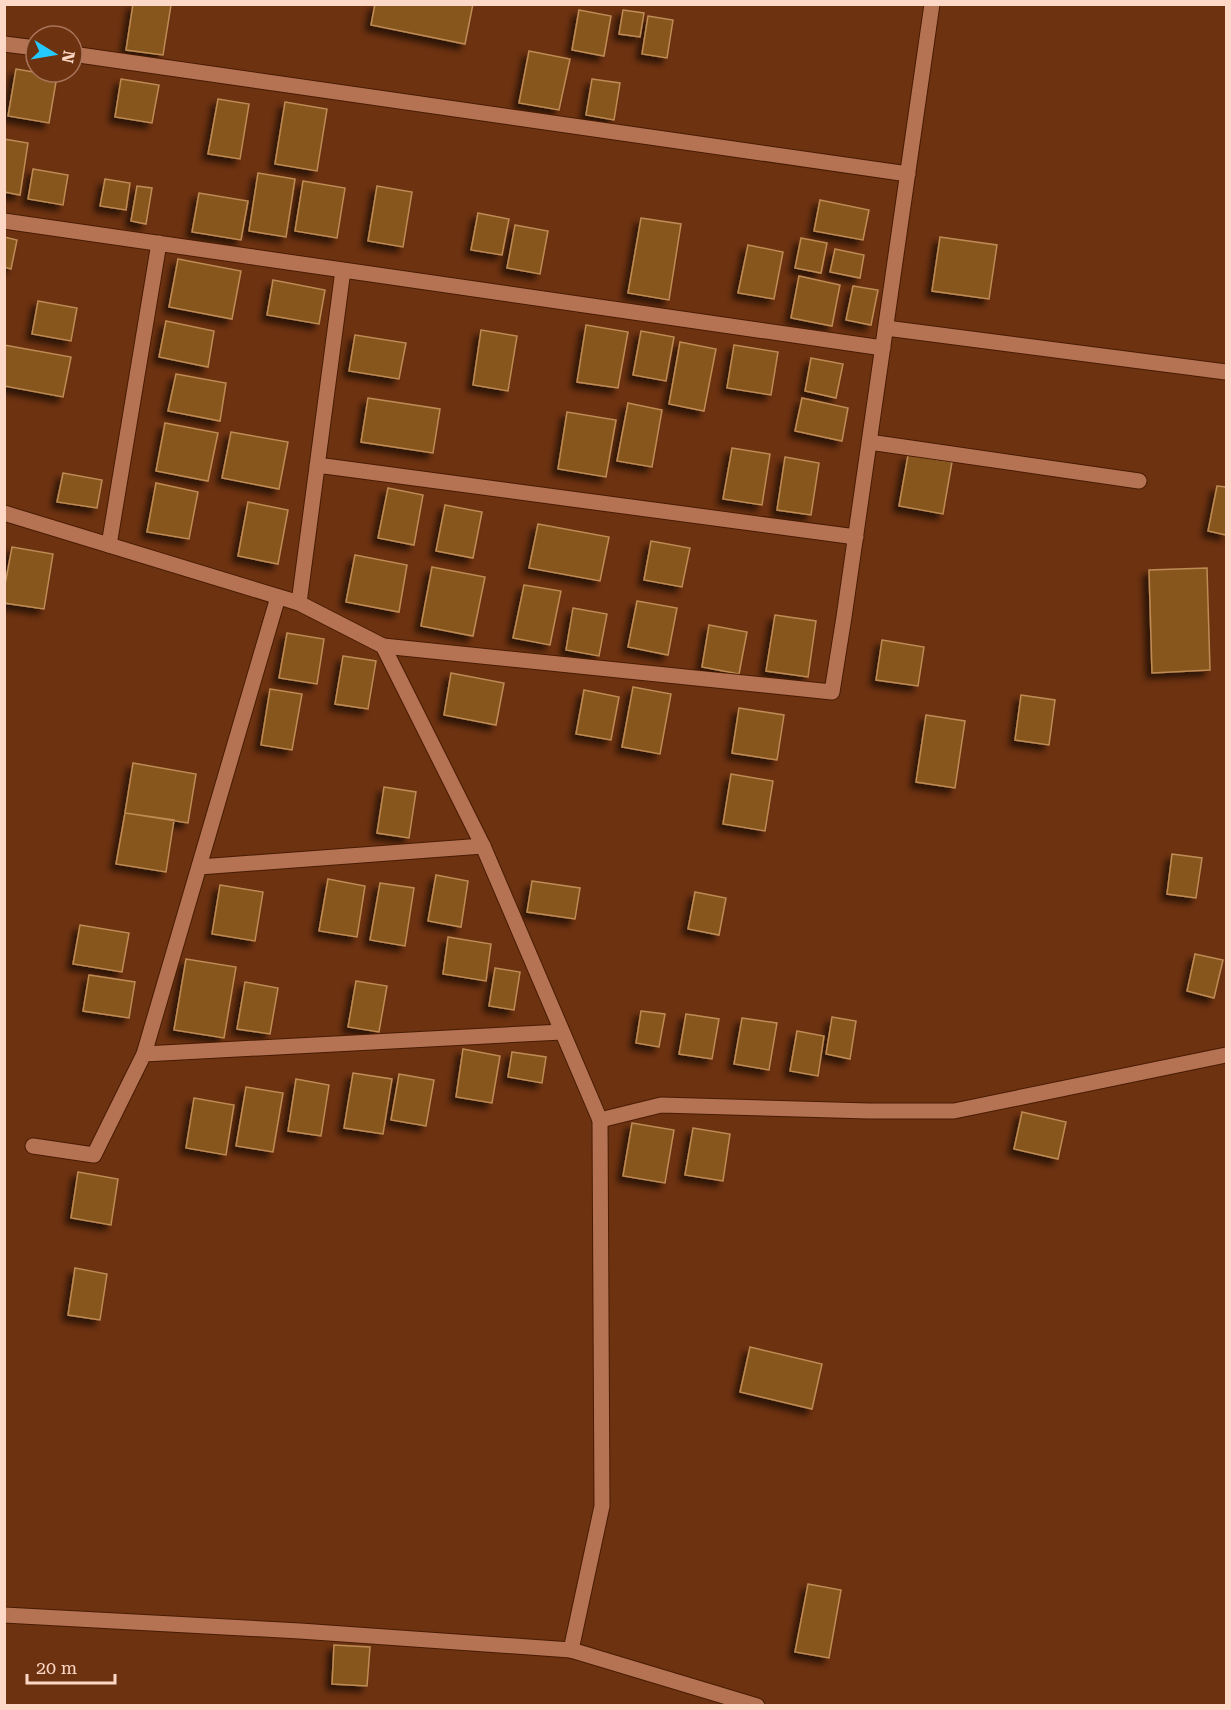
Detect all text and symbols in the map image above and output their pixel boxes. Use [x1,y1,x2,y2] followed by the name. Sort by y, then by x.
[24,24,84,84] north arrow
[58,49,79,65] text: N
[27,1647,116,1685] scale bar
[36,1657,77,1678] text: 20 m

